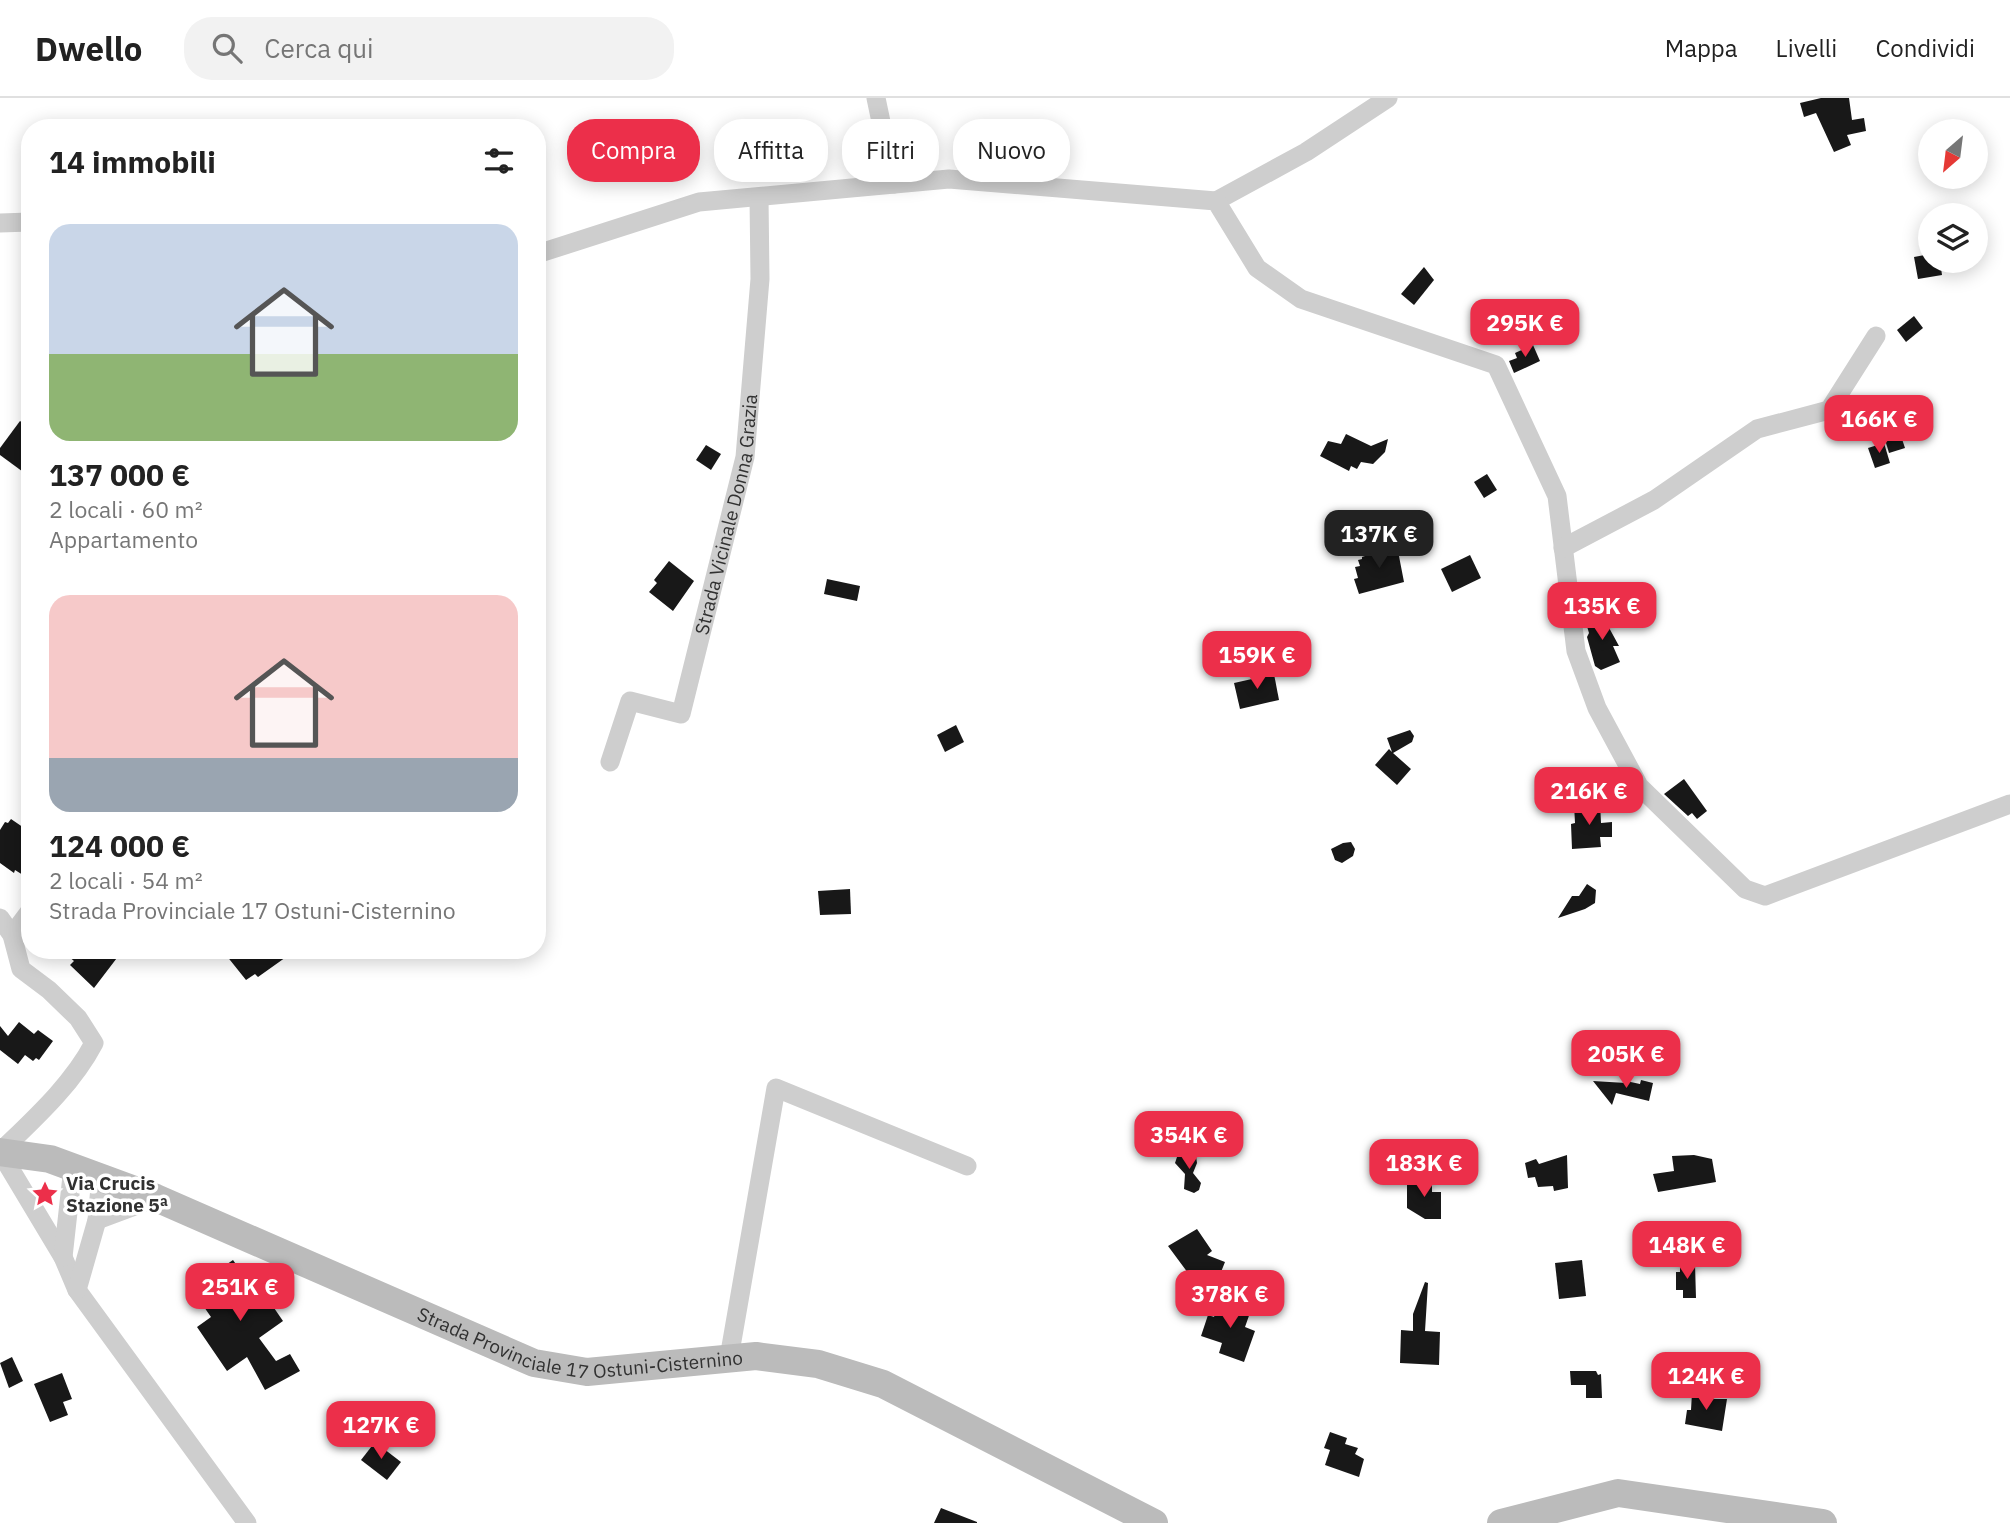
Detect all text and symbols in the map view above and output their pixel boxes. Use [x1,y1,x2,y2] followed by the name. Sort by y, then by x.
[184,17,674,80] search box
[35,27,142,70] text: Dwello
[208,29,246,67] icon: search
[264,31,374,65] text: Cerca qui
[1665,32,1738,64] text: Mappa
[1776,32,1837,64] text: Livelli
[1875,32,1975,64] text: Condividi
[567,119,700,182] chip: Compra
[714,119,828,182] chip: Affitta
[842,119,939,182] chip: Filtri
[953,119,1070,182] chip: Nuovo
[1918,119,1988,189] north arrow
[1918,119,1988,273] map controls
[49,142,216,181] text: 14 immobili
[480,142,518,180] icon: filters
[1918,203,1988,273] button: layers
[221,269,347,395] icon: home
[1468,300,1582,359] pin: 295K €
[1486,307,1564,337] text: 295K €
[689,393,762,637] street label: Strada Vicinale Donna Grazia
[1822,396,1936,455] pin: 166K €
[1840,403,1918,433] text: 166K €
[49,455,190,494] text: 137 000 €
[49,494,203,524] text: 2 locali · 60 m²
[1322,510,1436,570] pin: 137K €
[1340,518,1418,548] text: 137K €
[49,524,198,554] text: Appartamento
[1545,582,1659,642] pin: 135K €
[1563,590,1641,620] text: 135K €
[1200,632,1314,691] pin: 159K €
[1218,639,1296,669] text: 159K €
[221,640,347,766] icon: home
[1532,768,1646,827] pin: 216K €
[1550,775,1628,805] text: 216K €
[49,826,190,865] text: 124 000 €
[49,865,203,895] text: 2 locali · 54 m²
[49,895,456,925] text: Strada Provinciale 17 Ostuni-Cisternino
[1569,1030,1683,1090] pin: 205K €
[1587,1038,1665,1068] text: 205K €
[1132,1112,1246,1171] pin: 354K €
[1150,1119,1228,1149] text: 354K €
[1367,1140,1481,1199] pin: 183K €
[1385,1147,1463,1177] text: 183K €
[66,1171,168,1217] place label: Via Crucis Stazione 5ª
[30,1179,60,1209] place icon: Via Crucis Stazione 5ª
[1630,1222,1744,1281] pin: 148K €
[1648,1229,1726,1259] text: 148K €
[183,1264,297,1323] pin: 251K €
[1173,1270,1287,1330] pin: 378K €
[201,1271,279,1301] text: 251K €
[1191,1278,1269,1308] text: 378K €
[414,1302,744,1384] street label: Strada Provinciale 17 Ostuni-Cisternino
[1649,1352,1763,1412] pin: 124K €
[1667,1360,1745,1390] text: 124K €
[324,1402,438,1461] pin: 127K €
[342,1409,420,1439] text: 127K €

